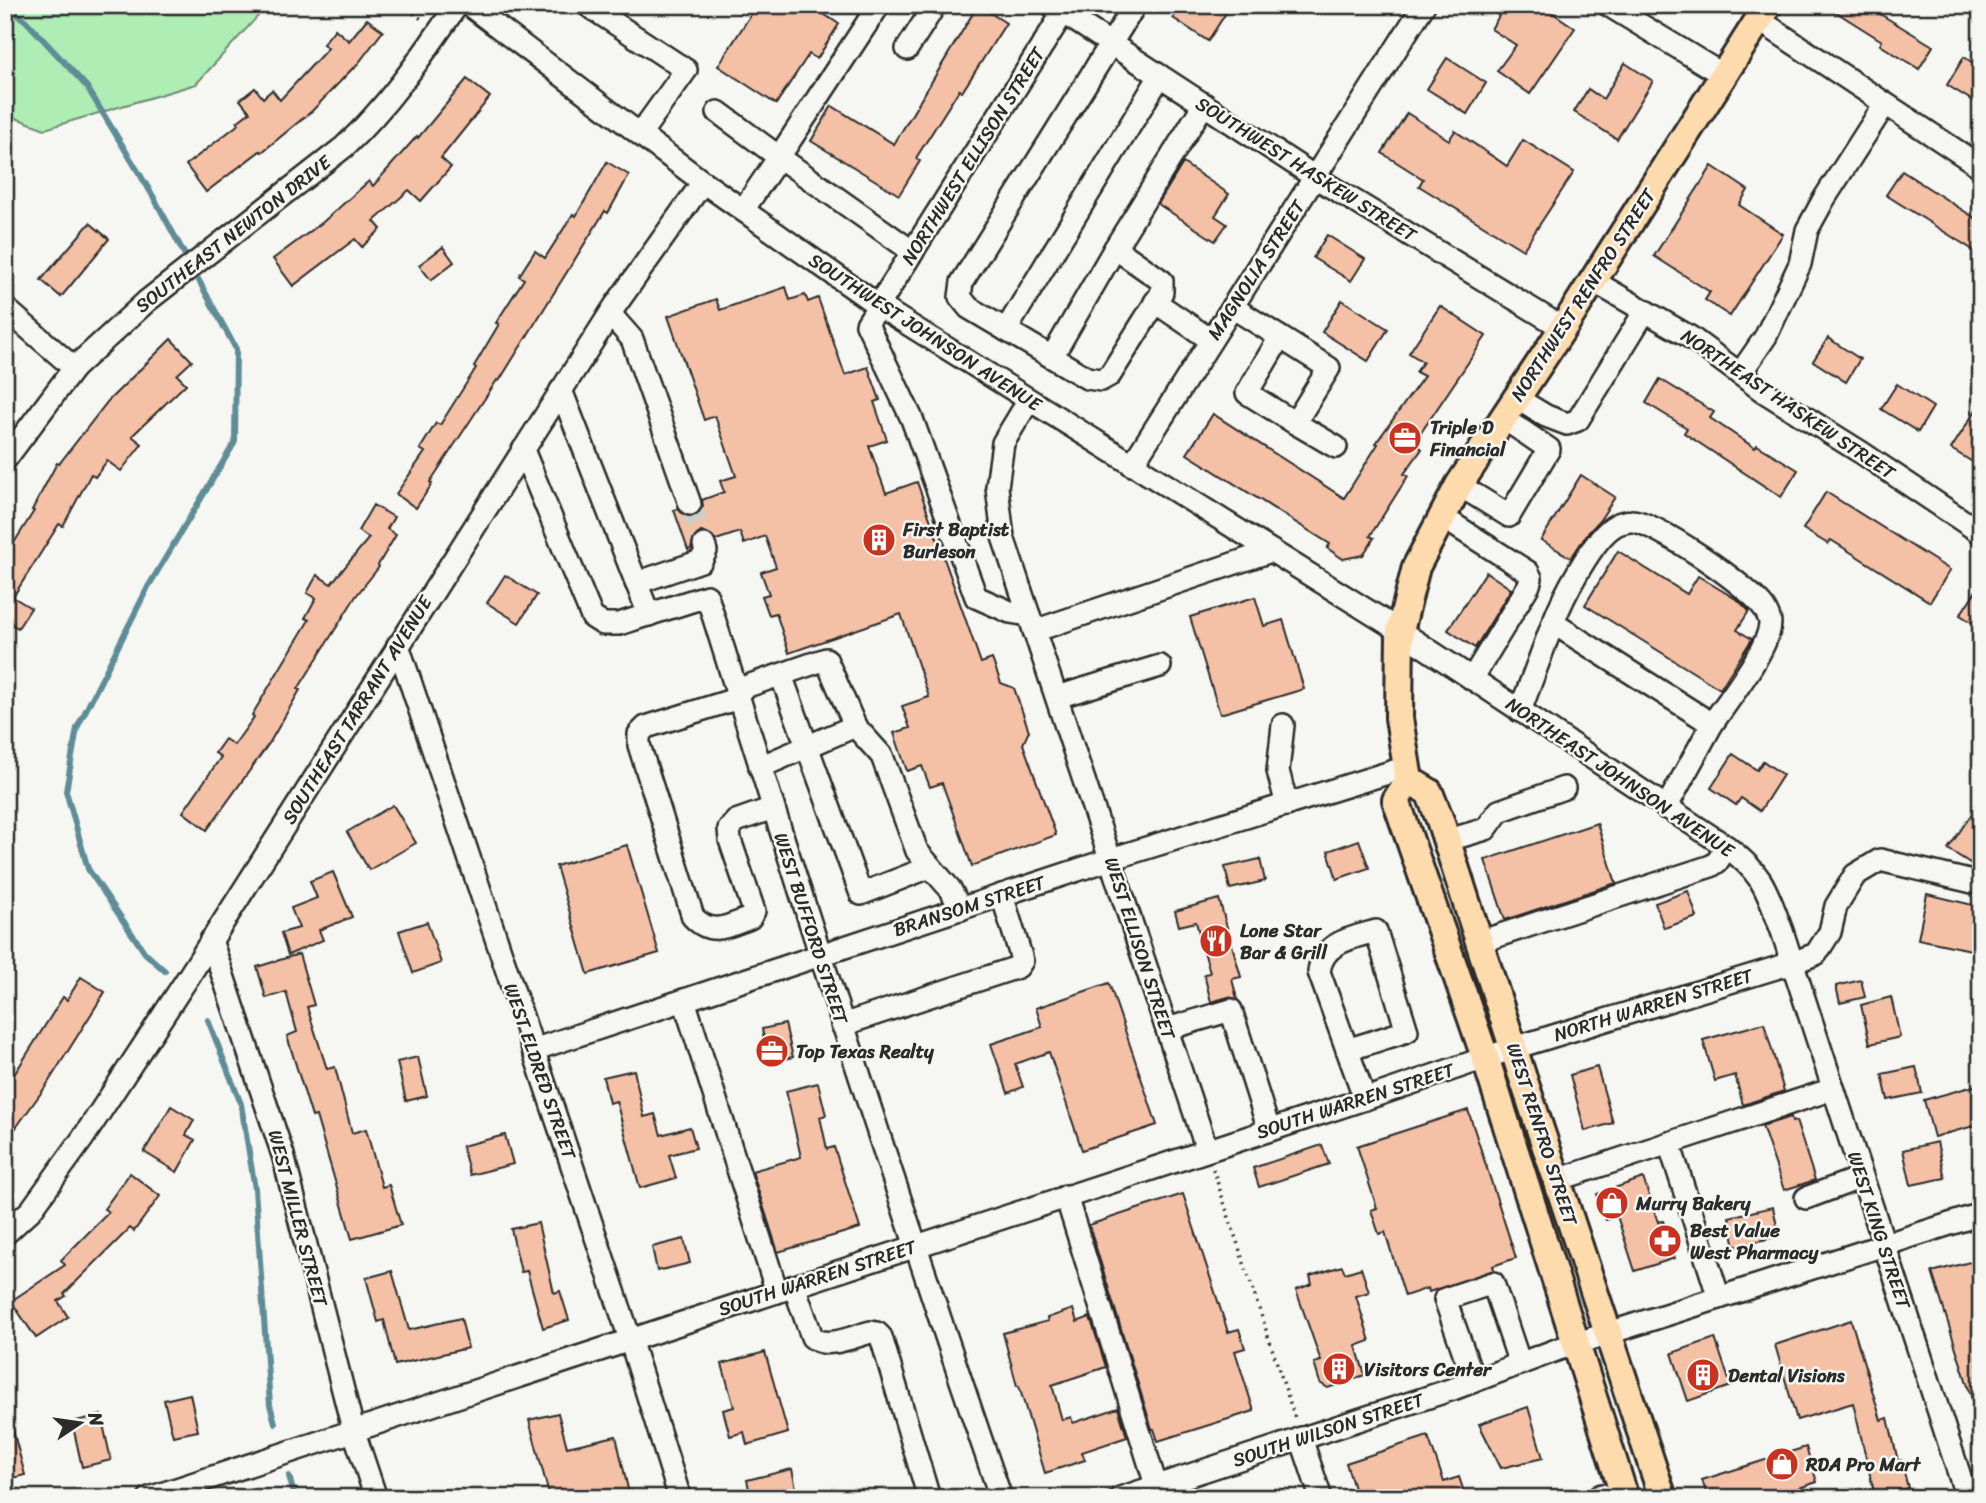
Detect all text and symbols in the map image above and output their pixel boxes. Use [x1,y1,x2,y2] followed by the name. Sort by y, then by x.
[892,39,1055,272] street label: NORTHWEST ELLISON STREET
[1189,87,1424,251] street label: SOUTHWEST HASKEW STREET
[128,146,340,321] street label: SOUTHEAST NEWTON DRIVE
[1502,181,1665,408] street label: NORTHWEST RENFRO STREET
[1198,192,1314,347] street label: MAGNOLIA STREET
[802,244,1050,421] street label: SOUTHWEST JOHNSON AVENUE
[1674,320,1903,489] street label: NORTHEAST HASKEW STREET
[1429,411,1507,466] place label: Triple D Financial
[1386,419,1424,457] office icon: Triple D Financial
[902,513,1010,568] place label: First Baptist Burleson
[860,521,898,559] building icon: First Baptist Burleson
[273,588,442,831] street label: SOUTHEAST TARRANT AVENUE
[1499,688,1742,867] street label: NORTHEAST JOHNSON AVENUE
[764,828,858,1029] street label: WEST BUFFORD STREET
[1095,853,1185,1044] street label: WEST ELLISON STREET
[889,865,1051,946] street label: BRANSOM STREET
[1240,914,1329,969] place label: Lone Star Bar & Grill
[1197,922,1235,960] restaurant icon: Lone Star Bar & Grill
[1549,959,1758,1051] street label: NORTH WARREN STREET
[494,978,586,1164] street label: WEST ELDRED STREET
[753,1032,791,1070] office icon: Top Texas Realty
[796,1035,935,1068] place label: Top Texas Realty
[1497,1038,1587,1230] street label: WEST RENFRO STREET
[1252,1053,1459,1149] street label: SOUTH WARREN STREET
[259,1126,338,1311] street label: WEST MILLER STREET
[1838,1147,1920,1314] street label: WEST KING STREET
[1593,1184,1631,1222] shop icon: Murry Bakery
[1635,1187,1752,1220] place label: Murry Bakery
[1690,1214,1819,1269] place label: Best Value West Pharmacy
[1646,1222,1684,1260] pharmacy icon: Best Value West Pharmacy
[714,1230,921,1326] street label: SOUTH WARREN STREET
[1320,1350,1358,1388] building icon: Visitors Center
[1364,1353,1493,1386] place label: Visitors Center
[1684,1356,1722,1394] building icon: Dental Visions
[1728,1359,1846,1392] place label: Dental Visions
[1228,1383,1429,1476] street label: SOUTH WILSON STREET
[46,1388,116,1458] north arrow
[78,1408,114,1430] text: N
[1763,1445,1801,1483] shop icon: RDA Pro Mart
[1805,1448,1921,1481] place label: RDA Pro Mart

